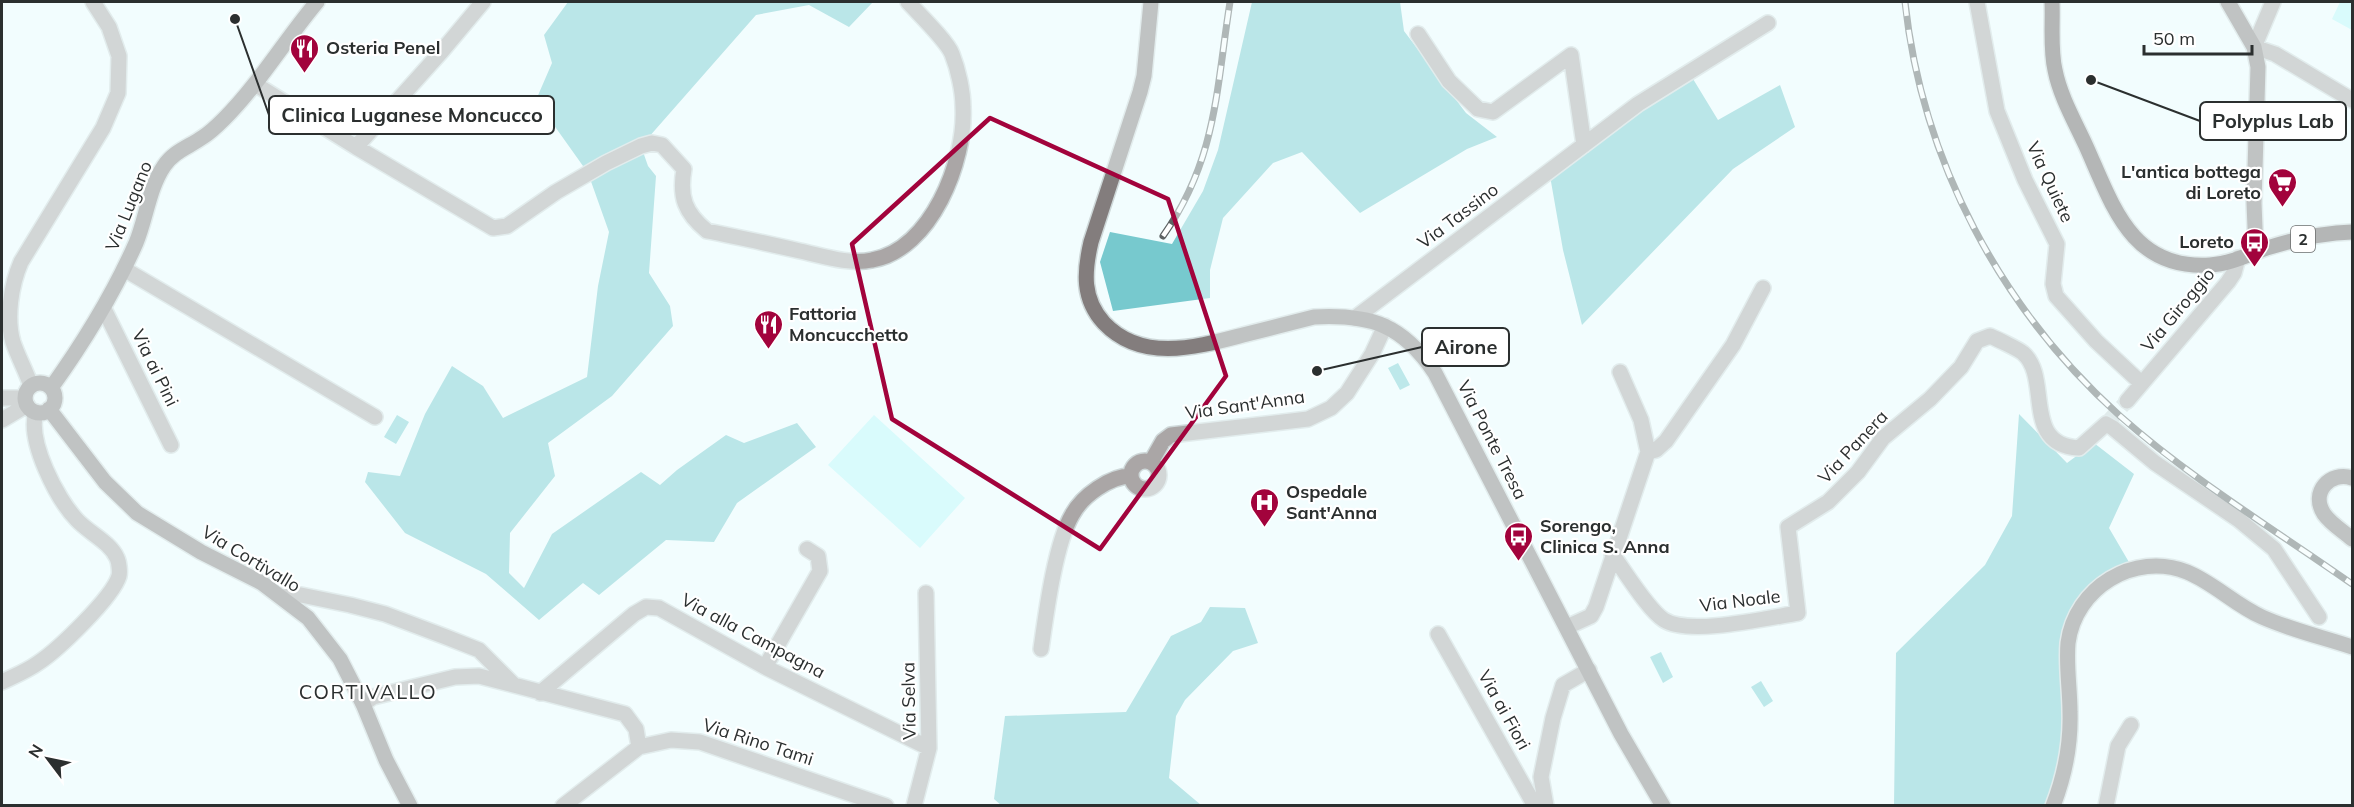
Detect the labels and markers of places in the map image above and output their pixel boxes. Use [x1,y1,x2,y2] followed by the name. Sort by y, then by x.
[289,32,321,74] restaurant icon: Osteria Penel
[326,36,440,59] place label: Osteria Penel
[269,96,554,134] callout: Clinica Luganese Moncucco
[2200,102,2346,140] callout: Polyplus Lab
[2121,160,2261,204] place label: L'antica bottega di Loreto
[2266,166,2298,208] supermarket icon: L'antica bottega di Loreto
[2239,226,2271,268] bus stop icon: Loreto
[2179,230,2234,253] place label: Loreto
[789,302,908,346] place label: Fattoria Moncucchetto
[752,308,784,350] restaurant icon: Fattoria Moncucchetto
[1422,328,1509,366] callout: Airone
[1286,480,1377,524] place label: Ospedale Sant'Anna
[1249,486,1281,528] hospital icon: Ospedale Sant'Anna
[1540,514,1670,558] place label: Sorengo, Clinica S. Anna
[1503,520,1535,562] bus stop icon: Sorengo, Clinica S. Anna

